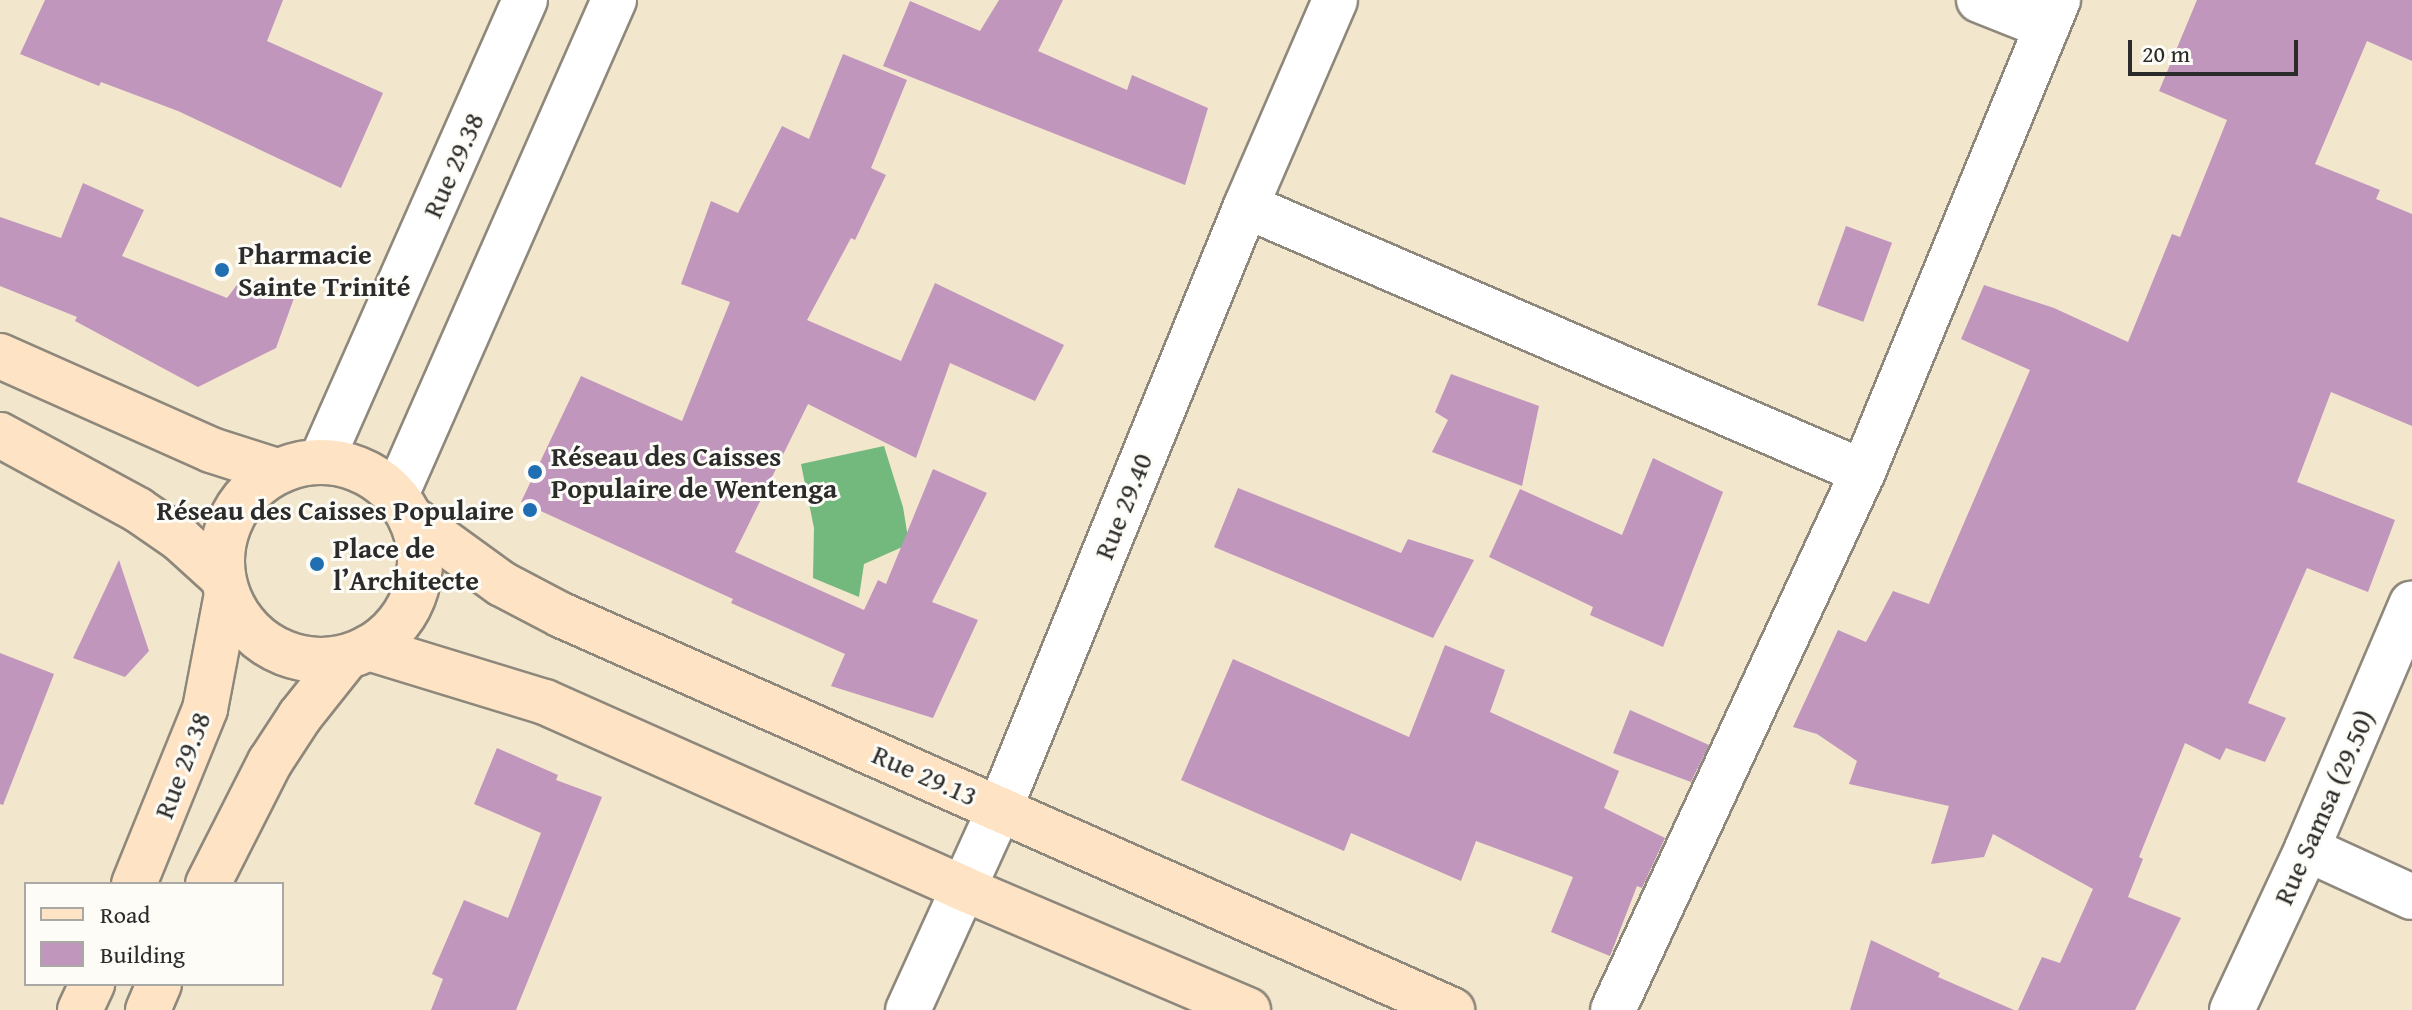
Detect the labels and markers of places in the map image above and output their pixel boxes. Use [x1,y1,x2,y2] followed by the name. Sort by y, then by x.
[238,237,410,303] place label: Pharmacie Sainte Trinité
[213,261,231,279] marker: Pharmacie Sainte Trinité
[551,439,837,505] place label: Réseau des Caisses Populaire de Wentenga
[526,463,544,481] marker: Réseau des Caisses Populaire de Wentenga
[157,493,514,527] place label: Réseau des Caisses Populaire
[521,501,539,519] marker: Réseau des Caisses Populaire
[333,531,479,597] place label: Place de l’Architecte
[308,555,326,573] marker: Place de l’Architecte

